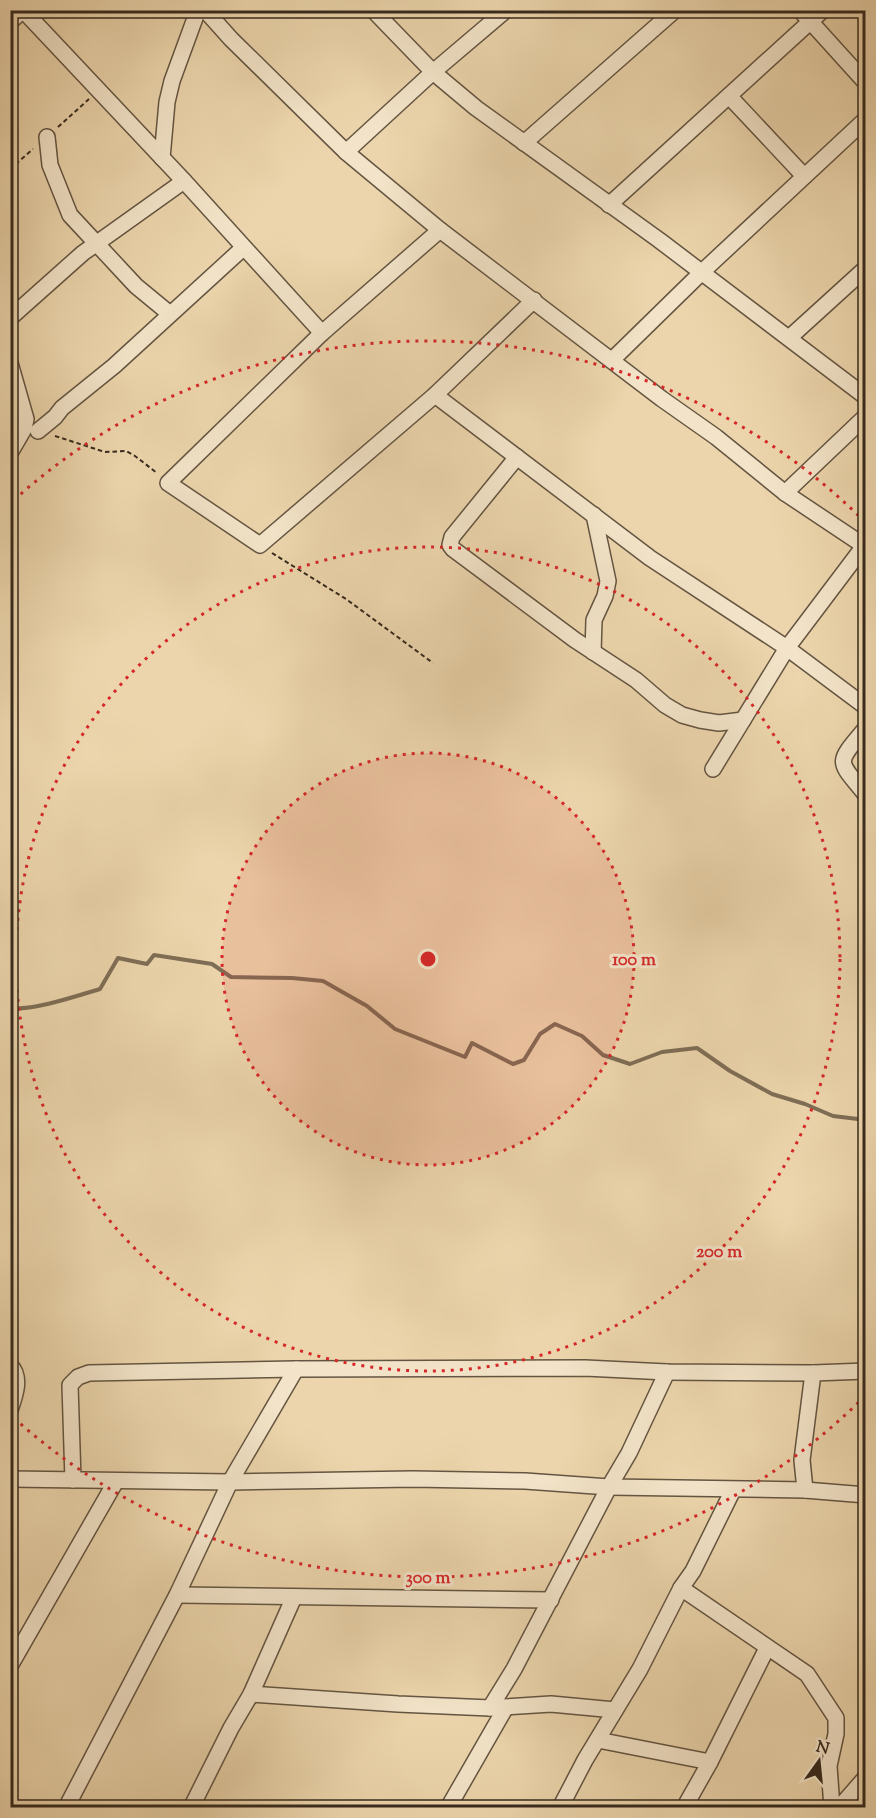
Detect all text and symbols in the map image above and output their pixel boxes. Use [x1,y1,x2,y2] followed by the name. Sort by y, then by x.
[612,948,656,974] text: 100 m
[418,949,438,969] centre of rings
[696,1240,742,1266] text: 200 m
[406,1566,451,1592] text: 300 m
[789,1731,849,1791] north arrow
[813,1736,832,1762] text: N

